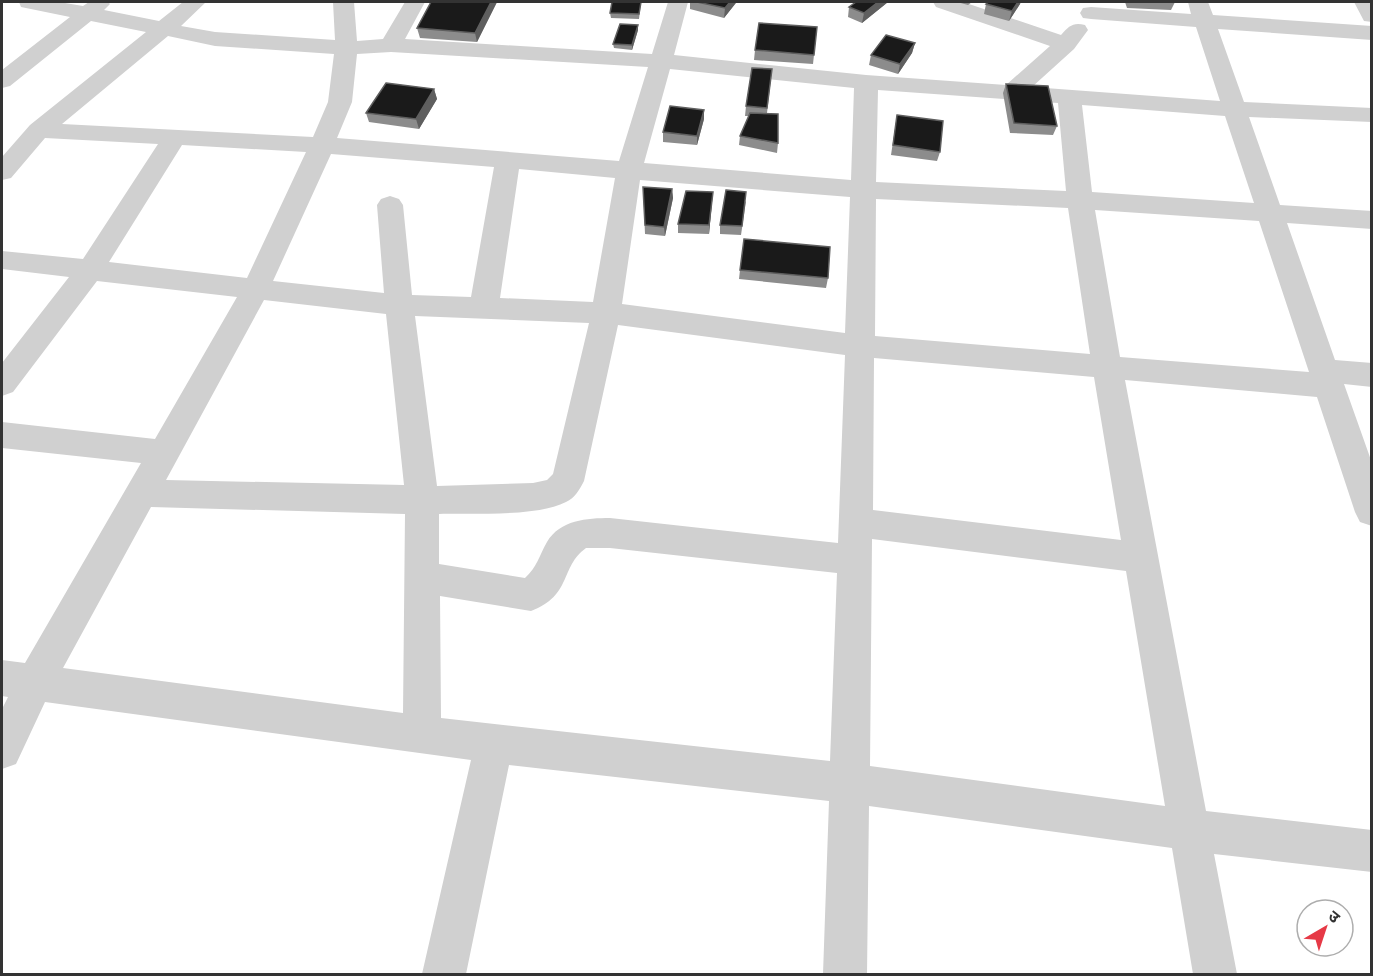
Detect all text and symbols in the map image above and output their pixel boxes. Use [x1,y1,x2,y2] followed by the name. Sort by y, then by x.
[1295,898,1355,958] north arrow
[1325,907,1344,927] text: उ

